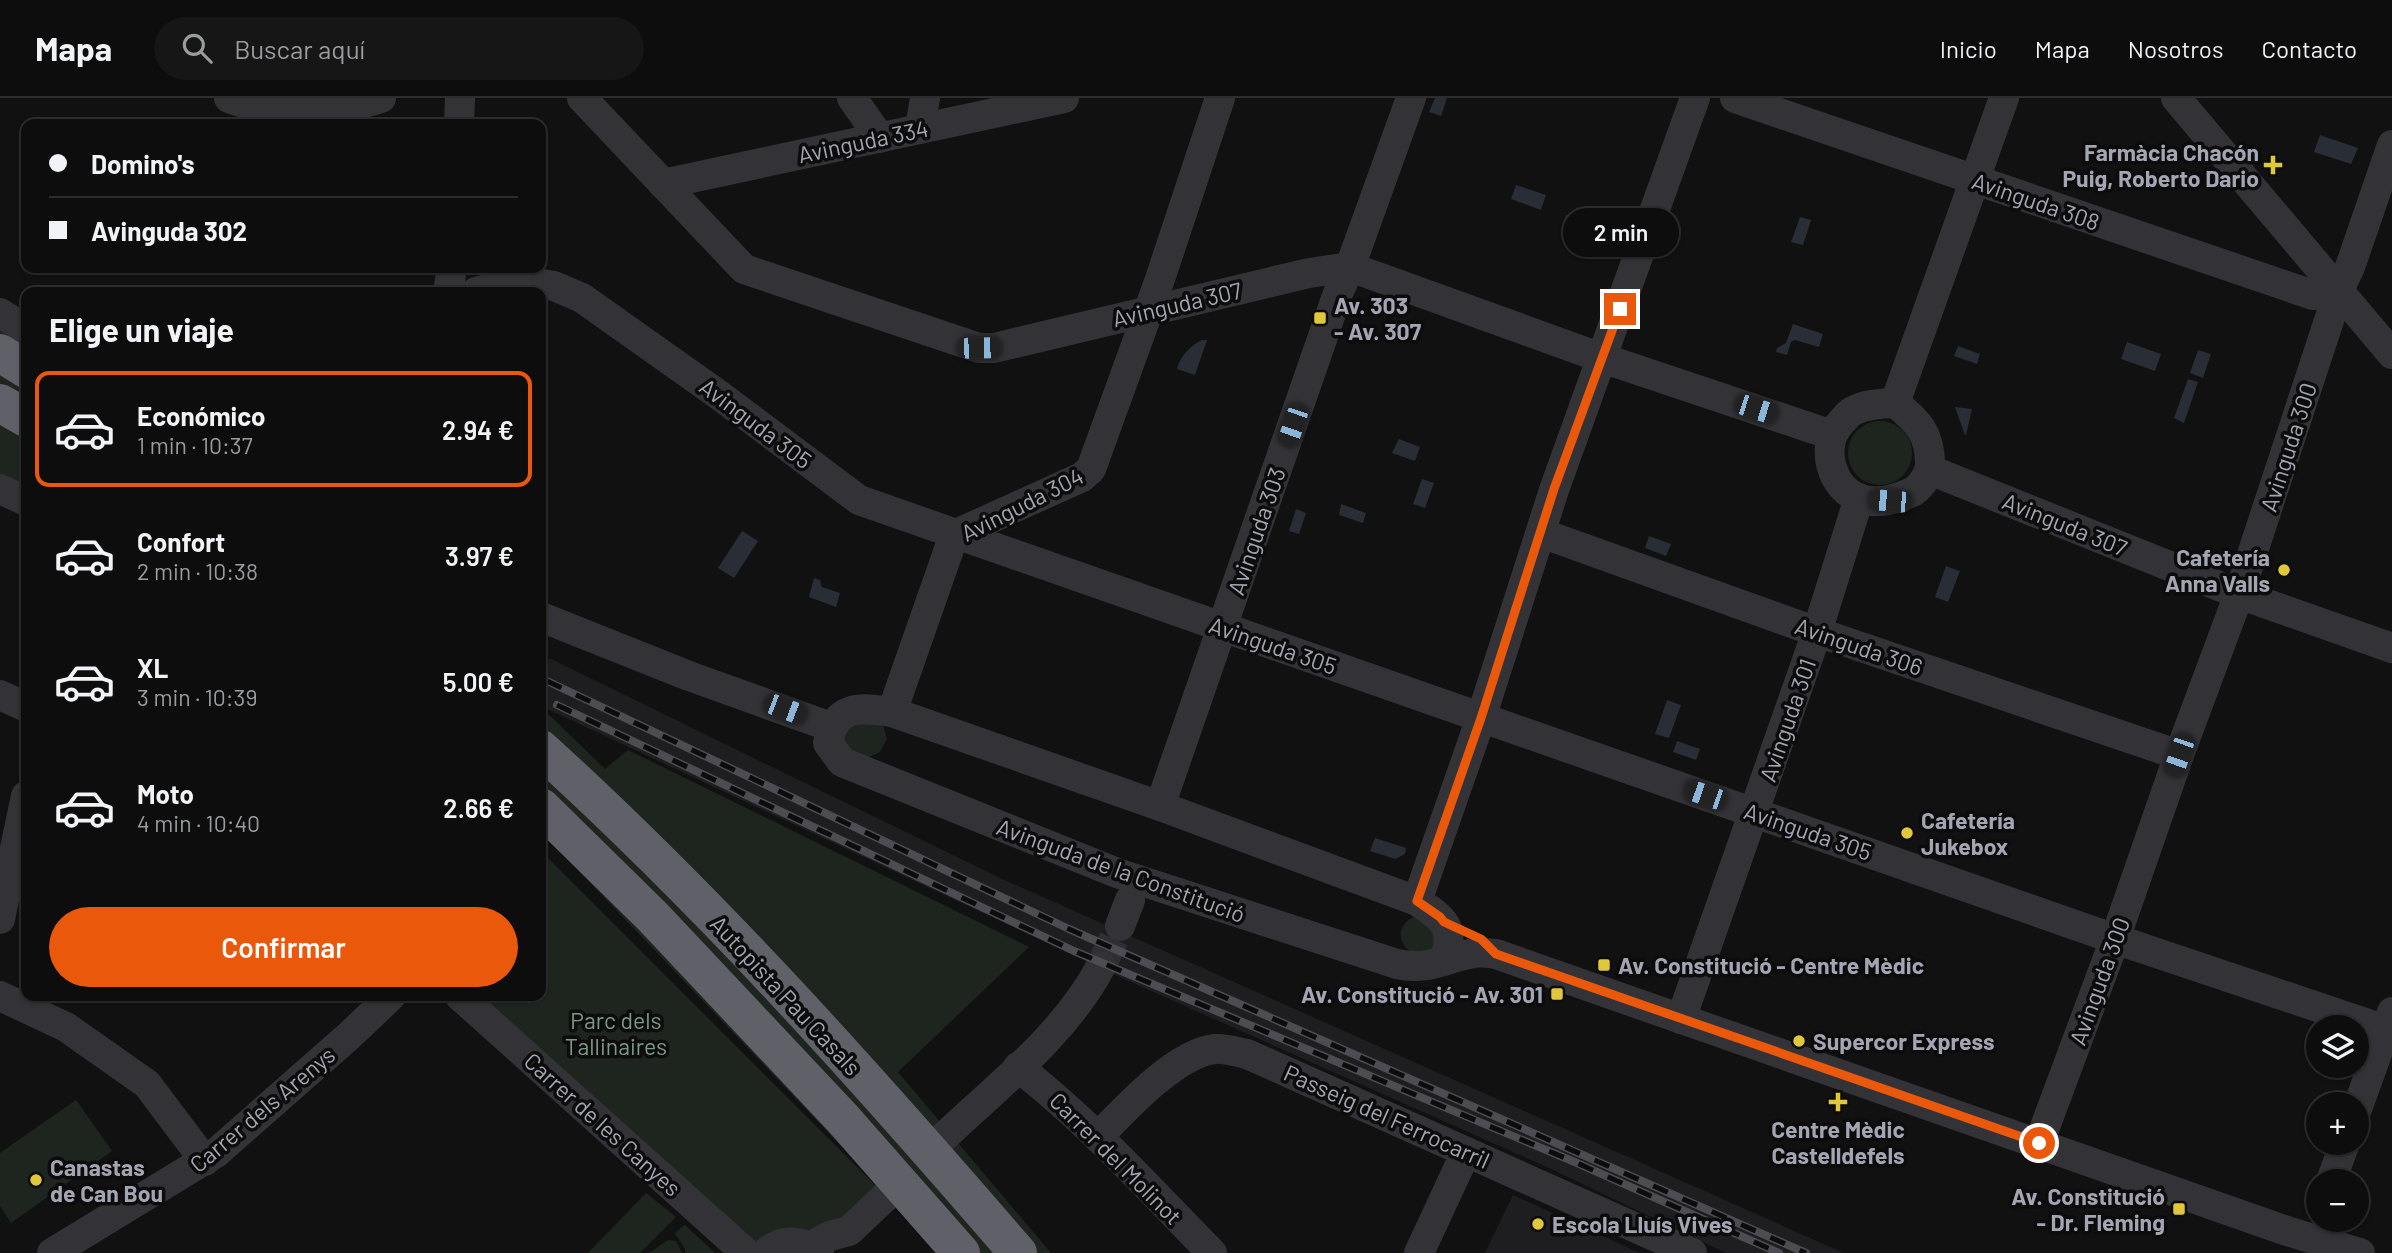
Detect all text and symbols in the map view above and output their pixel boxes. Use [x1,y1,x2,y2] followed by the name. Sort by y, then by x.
[154,17,644,80] search box
[35,28,112,68] text: Mapa
[178,29,216,67] icon: search
[234,33,365,64] text: Buscar aquí
[1940,34,1997,63] text: Inicio
[2035,34,2090,63] text: Mapa
[2128,34,2224,63] text: Nosotros
[2262,34,2357,63] text: Contacto
[795,114,931,168] street label: Avinguda 334
[2062,138,2259,192] place label: Farmàcia Chacón Puig, Roberto Dario
[91,148,195,179] text: Domino's
[2265,157,2281,173] marker: Farmàcia Chacón Puig, Roberto Dario
[1969,166,2103,236] street label: Avinguda 308
[1562,208,1678,256] callout: 2 min
[91,215,247,246] text: Avinguda 302
[1594,218,1648,246] text: 2 min
[1110,276,1244,332] street label: Avinguda 307
[1334,291,1422,345] place label: Av. 303 - Av. 307
[1604,293,1636,325] route end
[49,310,234,348] text: Elige un viaje
[1312,310,1328,326] marker: Av. 303 - Av. 307
[958,337,1001,359] car
[695,372,817,474] street label: Avinguda 305
[2254,379,2322,515] street label: Avinguda 300
[1733,393,1780,425] car
[53,398,116,461] icon: car
[137,400,266,431] text: Económico
[1277,402,1310,448] car
[442,414,514,445] text: 2.94 €
[137,431,253,459] text: 1 min · 10:37
[956,461,1088,547] street label: Avinguda 304
[1221,464,1291,598] street label: Avinguda 303
[1999,486,2131,562] street label: Avinguda 307
[1869,489,1912,513] car
[53,524,116,587] icon: car
[137,526,225,557] text: Confort
[445,540,514,571] text: 3.97 €
[2165,543,2270,597] place label: Cafetería Anna Valls
[137,557,258,585] text: 2 min · 10:38
[2276,562,2292,578] marker: Cafetería Anna Valls
[1206,610,1340,680] street label: Avinguda 305
[1792,611,1926,681] street label: Avinguda 306
[53,650,116,713] icon: car
[137,652,168,683] text: XL
[1753,655,1821,785] street label: Avinguda 301
[443,666,514,697] text: 5.00 €
[137,683,257,711] text: 3 min · 10:39
[762,692,809,726] car
[2163,732,2196,778] car
[53,776,116,839] icon: car
[137,778,194,809] text: Moto
[1682,778,1729,812] car
[443,792,514,823] text: 2.66 €
[1741,796,1875,866] street label: Avinguda 305
[1921,806,2015,860] place label: Cafetería Jukebox
[137,809,260,837] text: 4 min · 10:40
[993,812,1249,928] street label: Avinguda de la Constitució
[1899,825,1915,841] marker: Cafetería Jukebox
[49,907,518,987] button: Confirmar
[705,909,867,1081] street label: Autopista Pau Casals
[2063,913,2135,1049] street label: Avinguda 300
[1618,951,1924,979] place label: Av. Constitució - Centre Mèdic
[1596,957,1612,973] marker: Av. Constitució - Centre Mèdic
[1301,980,1543,1008] place label: Av. Constitució - Av. 301
[1549,986,1565,1002] marker: Av. Constitució - Av. 301
[565,1006,667,1060] park label: Parc dels Tallinaires
[2306,1015,2369,1232] map controls
[2306,1015,2369,1078] button: layers
[1813,1027,1994,1055] place label: Supercor Express
[1791,1033,1807,1049] marker: Supercor Express
[184,1040,340,1178] street label: Carrer dels Arenys
[519,1046,687,1202] street label: Carrer de les Canyes
[1280,1058,1494,1174] street label: Passeig del Ferrocarril
[1044,1086,1188,1230] street label: Carrer del Molinot
[1828,1092,1848,1112] marker: Centre Mèdic Castelldefels
[2306,1092,2369,1155] button: +
[1771,1115,1905,1169] place label: Centre Mèdic Castelldefels
[2023,1127,2055,1159] route start
[50,1153,163,1207] place label: Canastas de Can Bou
[2306,1169,2369,1232] button: −
[28,1172,44,1188] marker: Canastas de Can Bou
[2011,1182,2165,1236] place label: Av. Constitució - Dr. Fleming
[2171,1201,2187,1217] marker: Av. Constitució - Dr. Fleming
[1552,1210,1733,1238] place label: Escola Lluís Vives
[1530,1216,1546,1232] marker: Escola Lluís Vives

